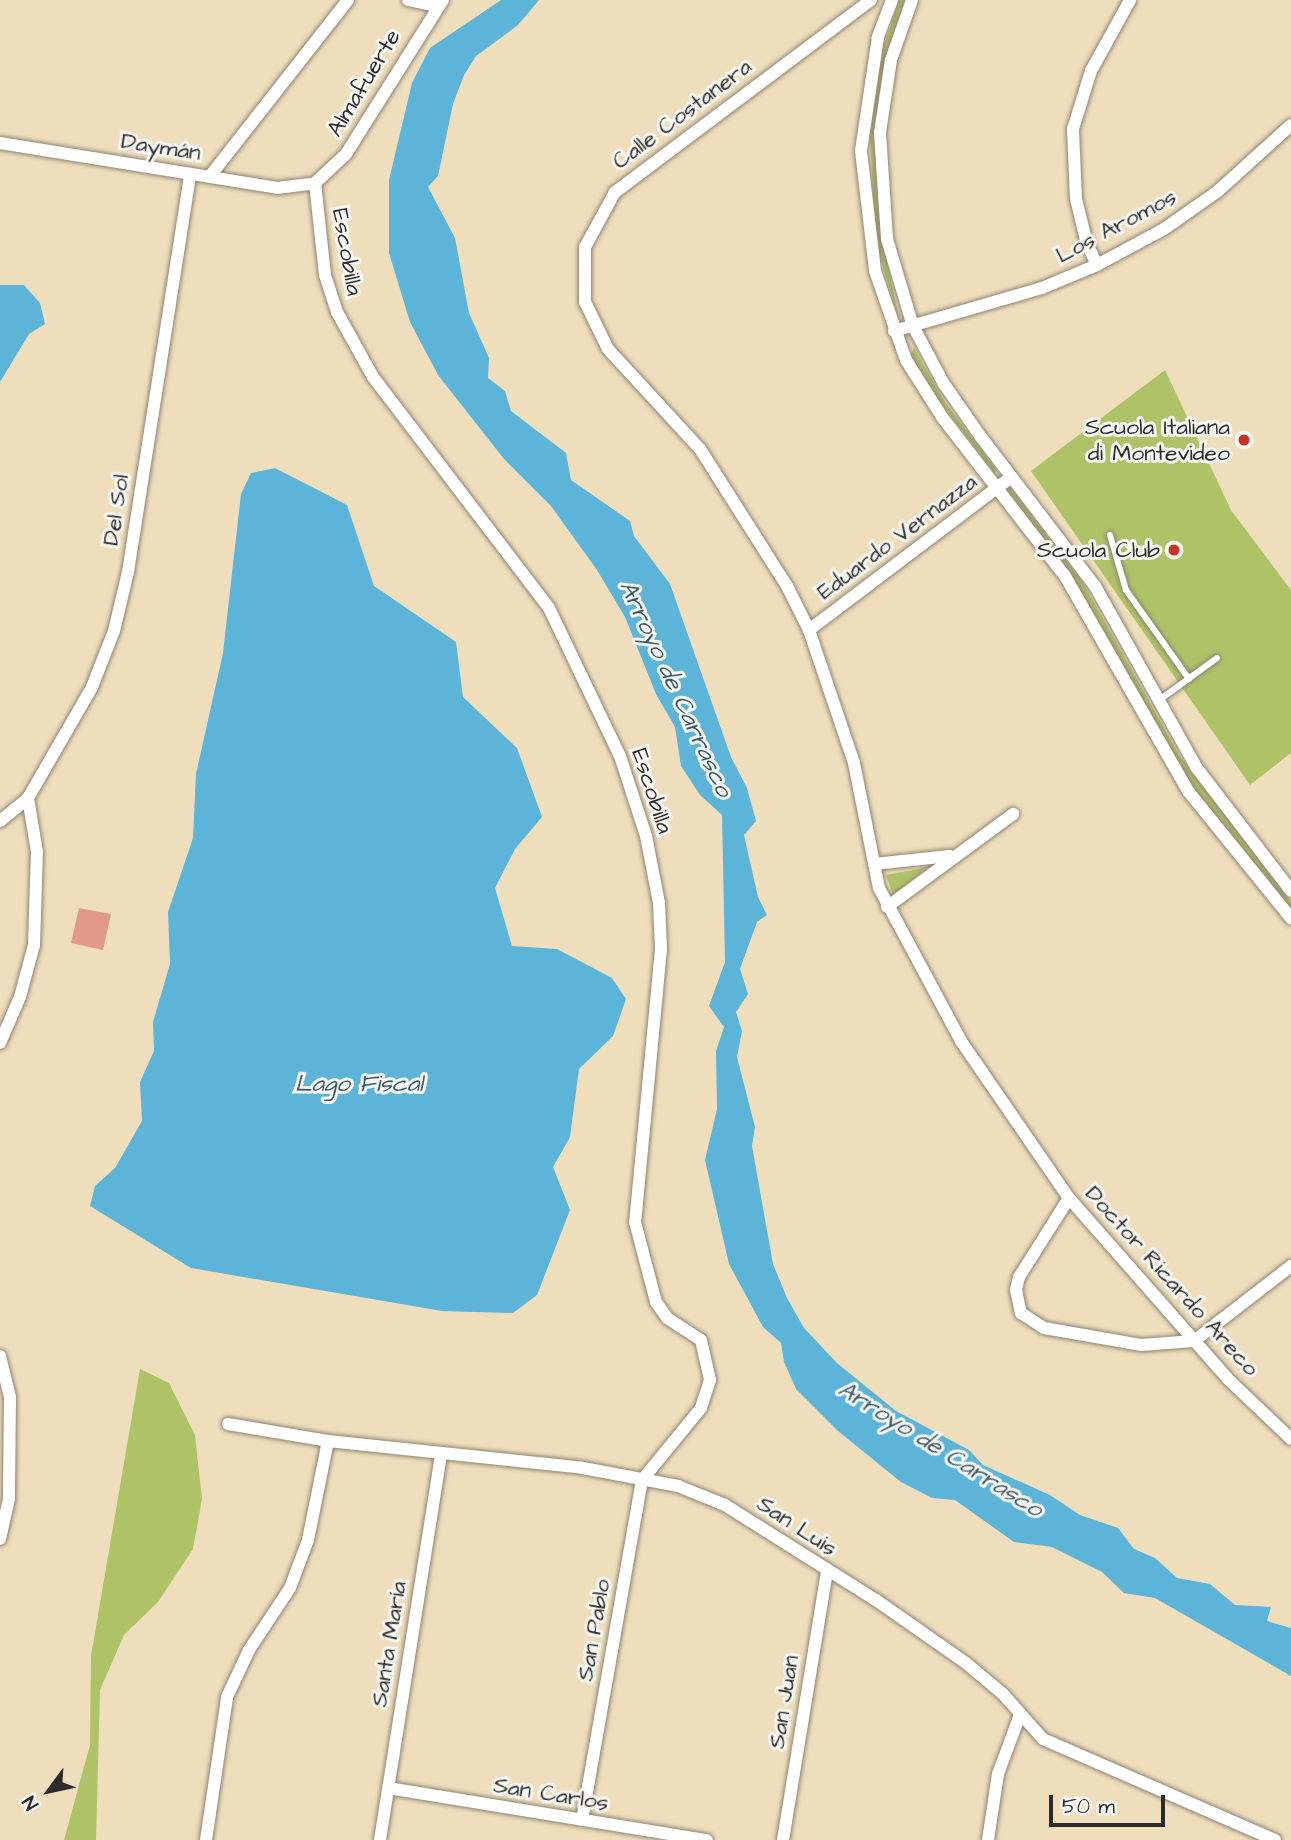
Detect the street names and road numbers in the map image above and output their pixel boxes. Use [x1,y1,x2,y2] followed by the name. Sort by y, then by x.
[321,24,407,142] street label: Almafuerte
[607,53,757,175] street label: Calle Costanera
[119,127,203,167] street label: Daymán
[1051,183,1181,269] street label: Los Aromos
[326,206,368,298] street label: Escobilla
[812,468,982,606] street label: Eduardo Vernazza
[97,473,135,547] street label: Del Sol
[625,745,679,837] street label: Escobilla
[1079,1180,1265,1382] street label: Doctor Ricardo Areco
[752,1490,842,1562] street label: San Luis
[571,1577,617,1683] street label: San Pablo
[365,1579,413,1709] street label: Santa María
[763,1653,805,1751] street label: San Juan
[492,1771,610,1817] street label: San Carlos

